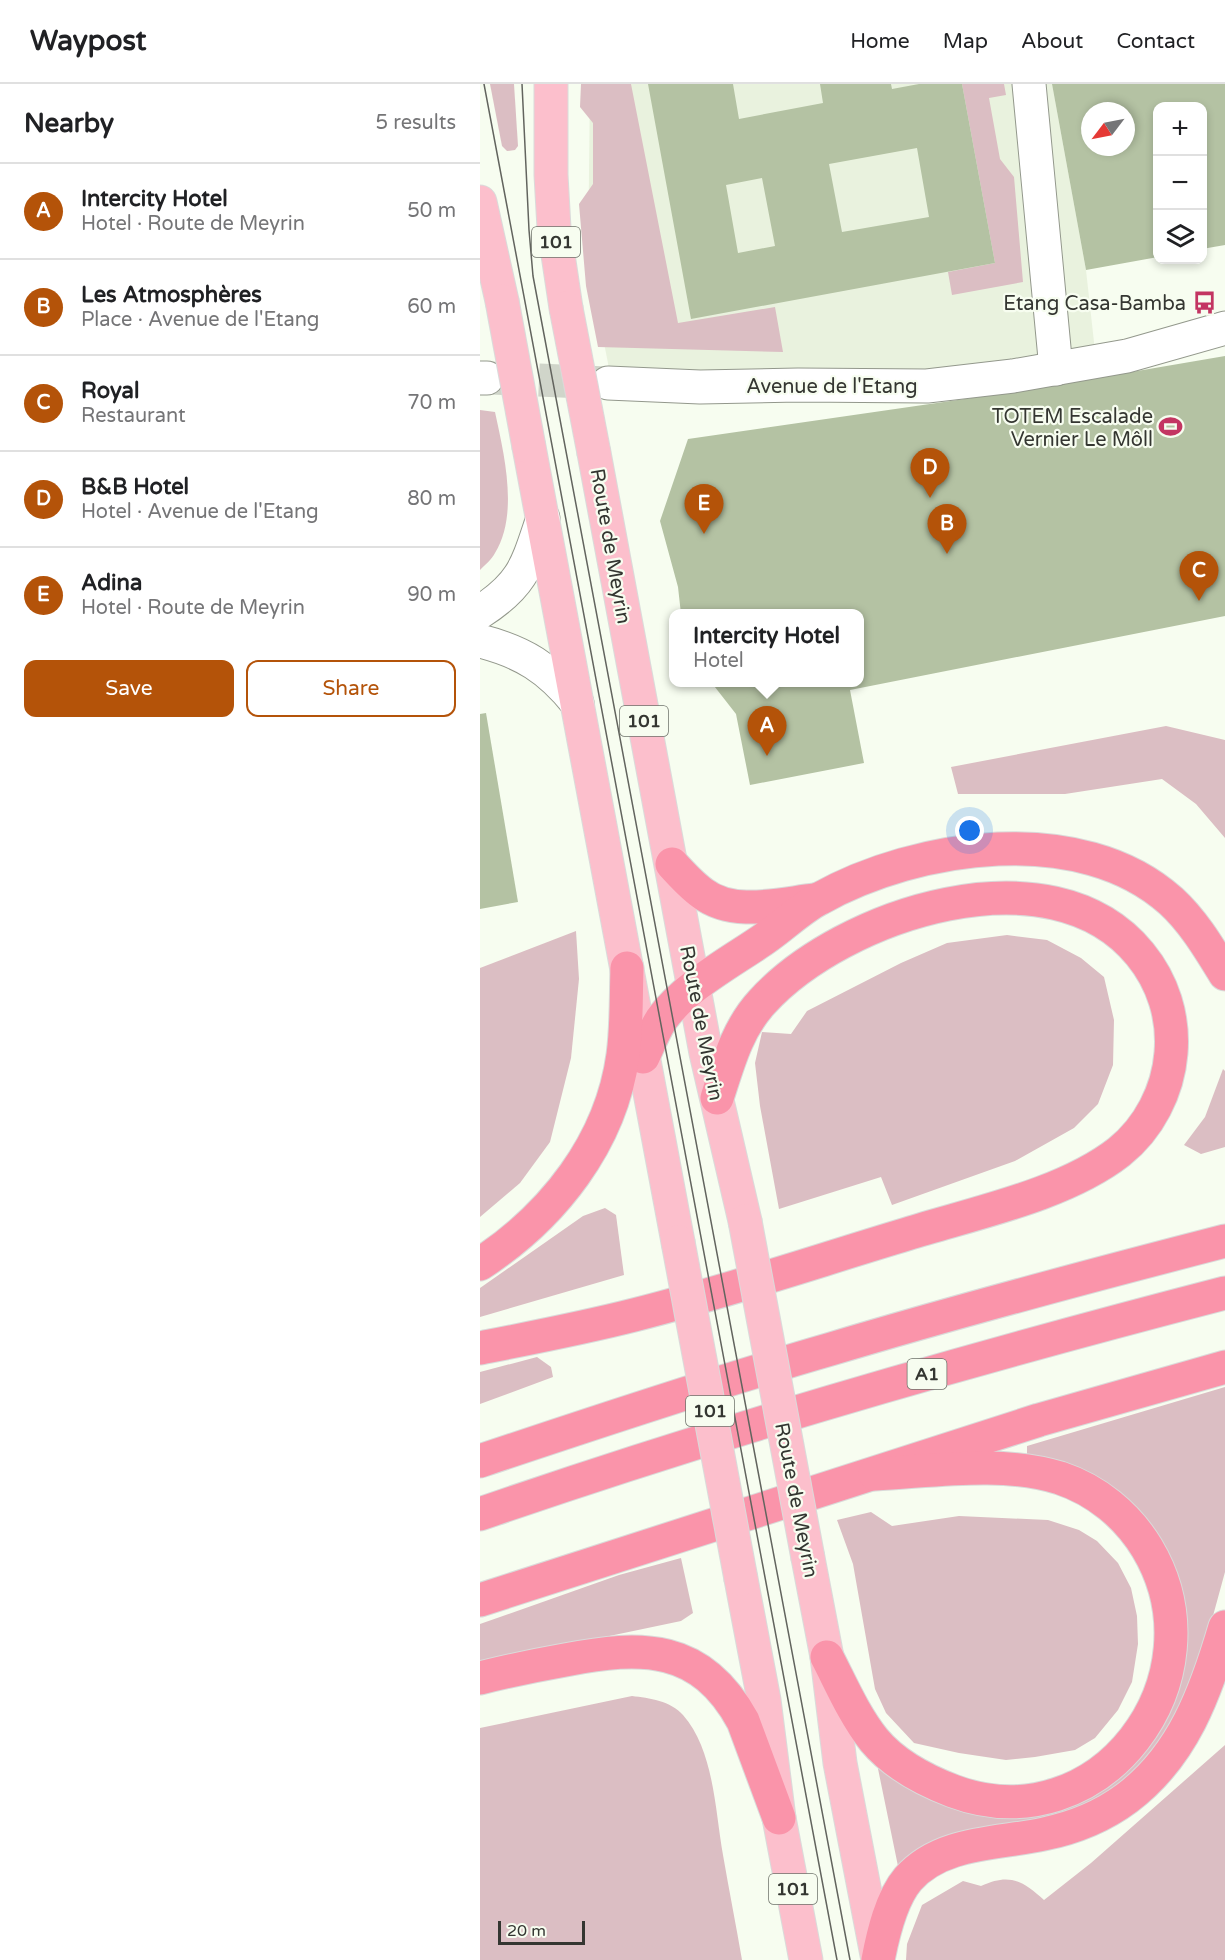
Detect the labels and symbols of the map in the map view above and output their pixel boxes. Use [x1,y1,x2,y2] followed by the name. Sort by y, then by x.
[1081,102,1135,156] north arrow
[532,227,580,257] road number: 101
[1191,290,1217,316] bus stop icon: Etang Casa-Bamba
[1003,292,1186,316] place label: Etang Casa-Bamba
[746,375,918,399] street label: Avenue de l'Etang
[992,405,1153,452] place label: TOTEM Escalade Vernier Le Môll
[1158,414,1184,440] sports icon: TOTEM Escalade Vernier Le Môll
[910,448,950,498] pin: D
[585,467,636,626] street label: Route de Meyrin
[684,484,724,534] pin: E
[928,504,966,554] pin: B
[1180,552,1218,601] pin: C
[620,706,668,736] road number: 101
[748,706,786,756] pin: A
[955,816,984,845] your location
[674,944,728,1103] street label: Route de Meyrin
[908,1359,946,1389] road number: A1
[686,1396,734,1426] road number: 101
[769,1421,823,1580] street label: Route de Meyrin
[769,1874,817,1904] road number: 101
[498,1918,585,1946] scale bar

